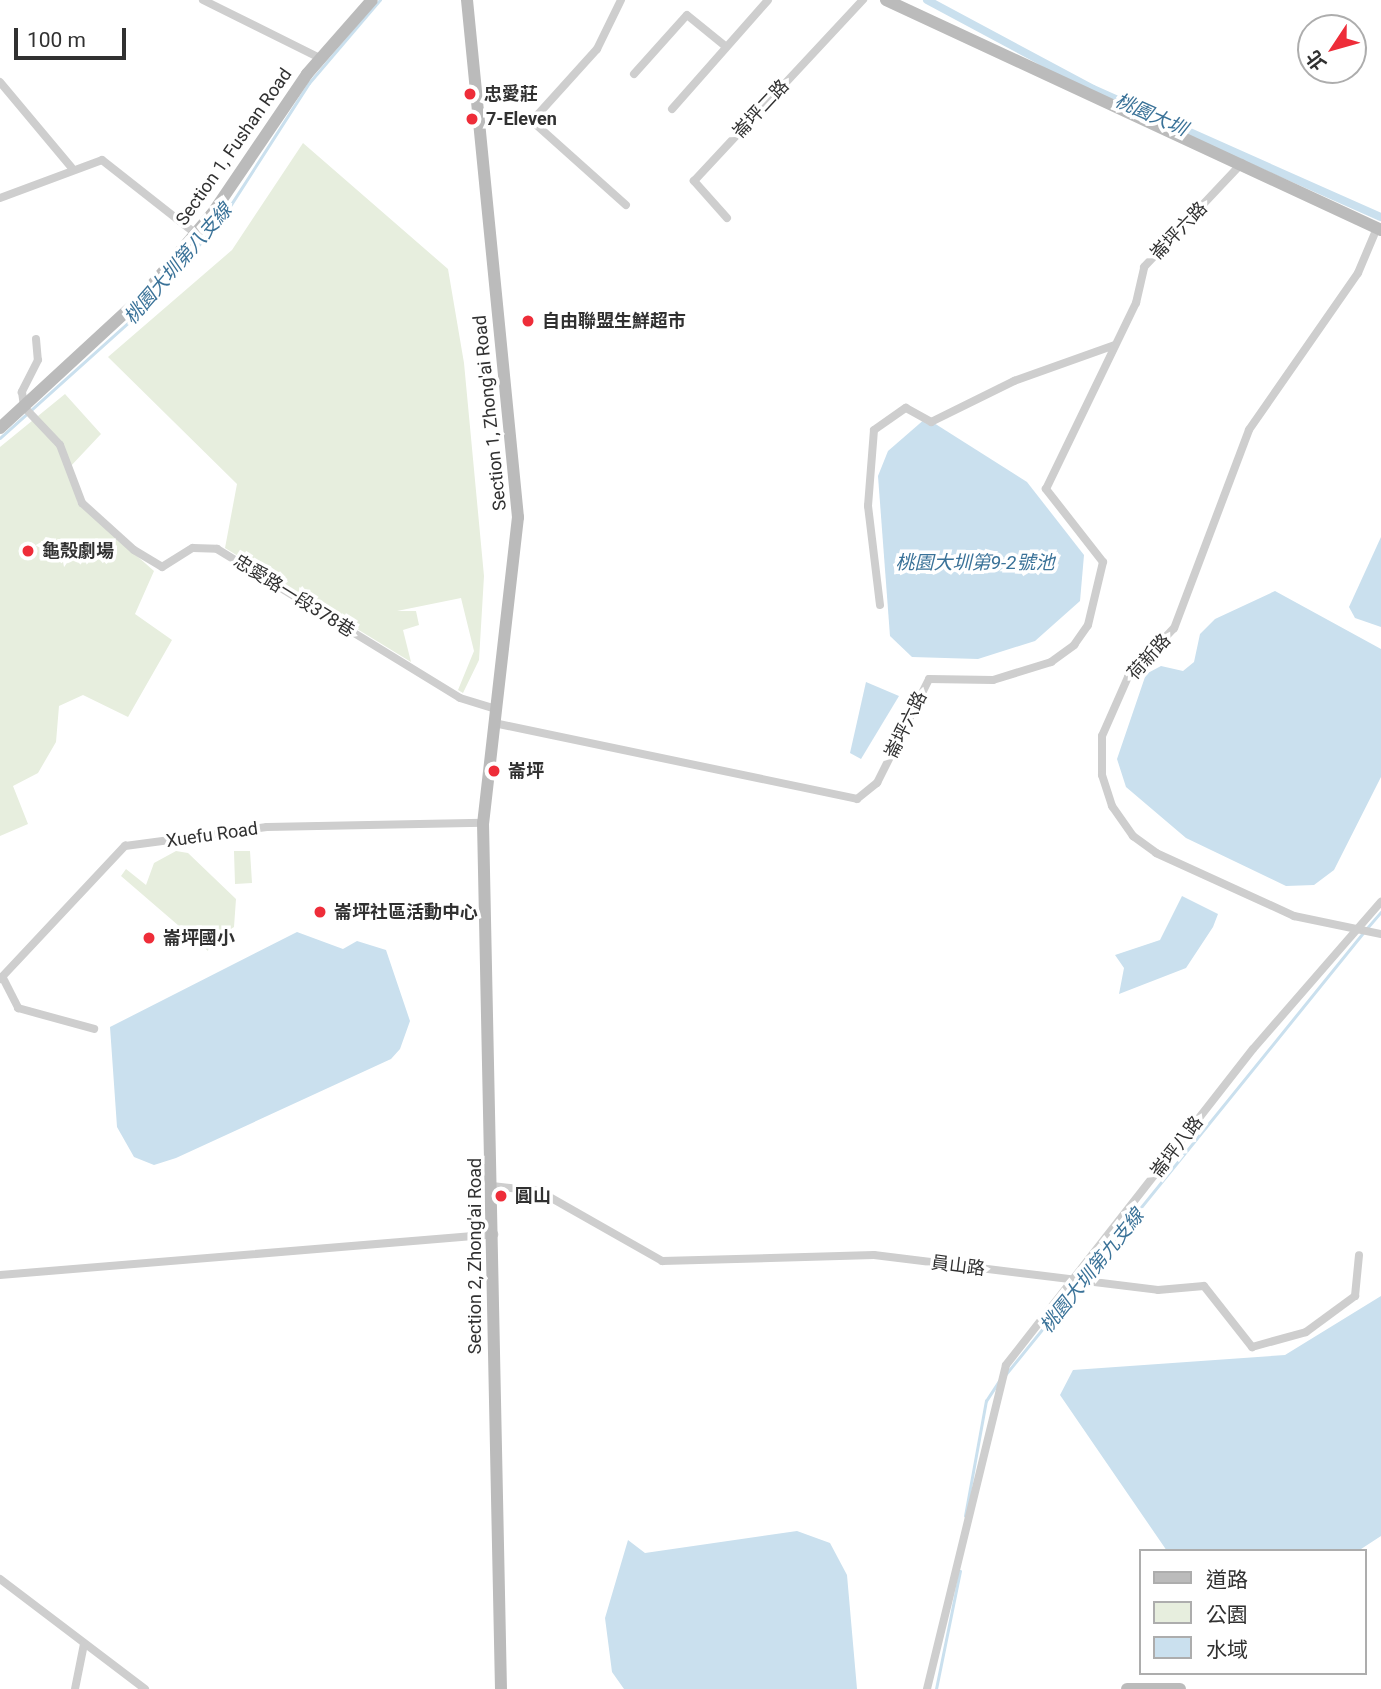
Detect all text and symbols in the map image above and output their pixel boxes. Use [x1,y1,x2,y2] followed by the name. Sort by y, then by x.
[18,14,130,58] scale bar
[1297,14,1367,84] north arrow
[27,28,86,52] text: 100 m
[1301,46,1331,75] text: 北
[171,64,297,230] street label: Section 1, Fushan Road
[729,75,793,143] street label: 崙坪二路
[484,83,538,105] place label: 忠愛莊
[462,86,478,102] marker: 忠愛莊
[1112,89,1190,141] water label: 桃園大圳
[486,108,557,130] place label: 7-Eleven
[464,111,480,127] marker: 7-Eleven
[1146,198,1212,264] street label: 崙坪六路
[120,199,236,329] water label: 桃園大圳第八支線
[542,310,686,332] place label: 自由聯盟生鮮超市
[520,313,536,329] marker: 自由聯盟生鮮超市
[469,314,511,512] street label: Section 1, Zhong'ai Road
[42,540,114,562] place label: 龜殼劇場
[20,543,36,559] marker: 龜殼劇場
[230,550,358,642] street label: 忠愛路一段378巷
[896,552,1054,574] water label: 桃園大圳第9-2號池
[1123,630,1175,684] street label: 荷新路
[881,688,931,762] street label: 崙坪六路
[508,760,544,782] place label: 崙坪
[486,763,502,779] marker: 崙坪
[165,818,259,852] street label: Xuefu Road
[334,901,478,923] place label: 崙坪社區活動中心
[312,904,328,920] marker: 崙坪社區活動中心
[163,927,235,949] place label: 崙坪國小
[141,930,157,946] marker: 崙坪國小
[1146,1112,1208,1182] street label: 崙坪八路
[464,1158,486,1354] street label: Section 2, Zhong'ai Road
[515,1185,551,1207] place label: 圓山
[493,1188,509,1204] marker: 圓山
[1035,1205,1149,1337] water label: 桃園大圳第九支線
[930,1252,986,1280] street label: 員山路
[1140,1549,1367,1675] legend
[1206,1568,1248,1592] text: 道路
[1206,1603,1248,1627] text: 公園
[1206,1638,1248,1662] text: 水域

